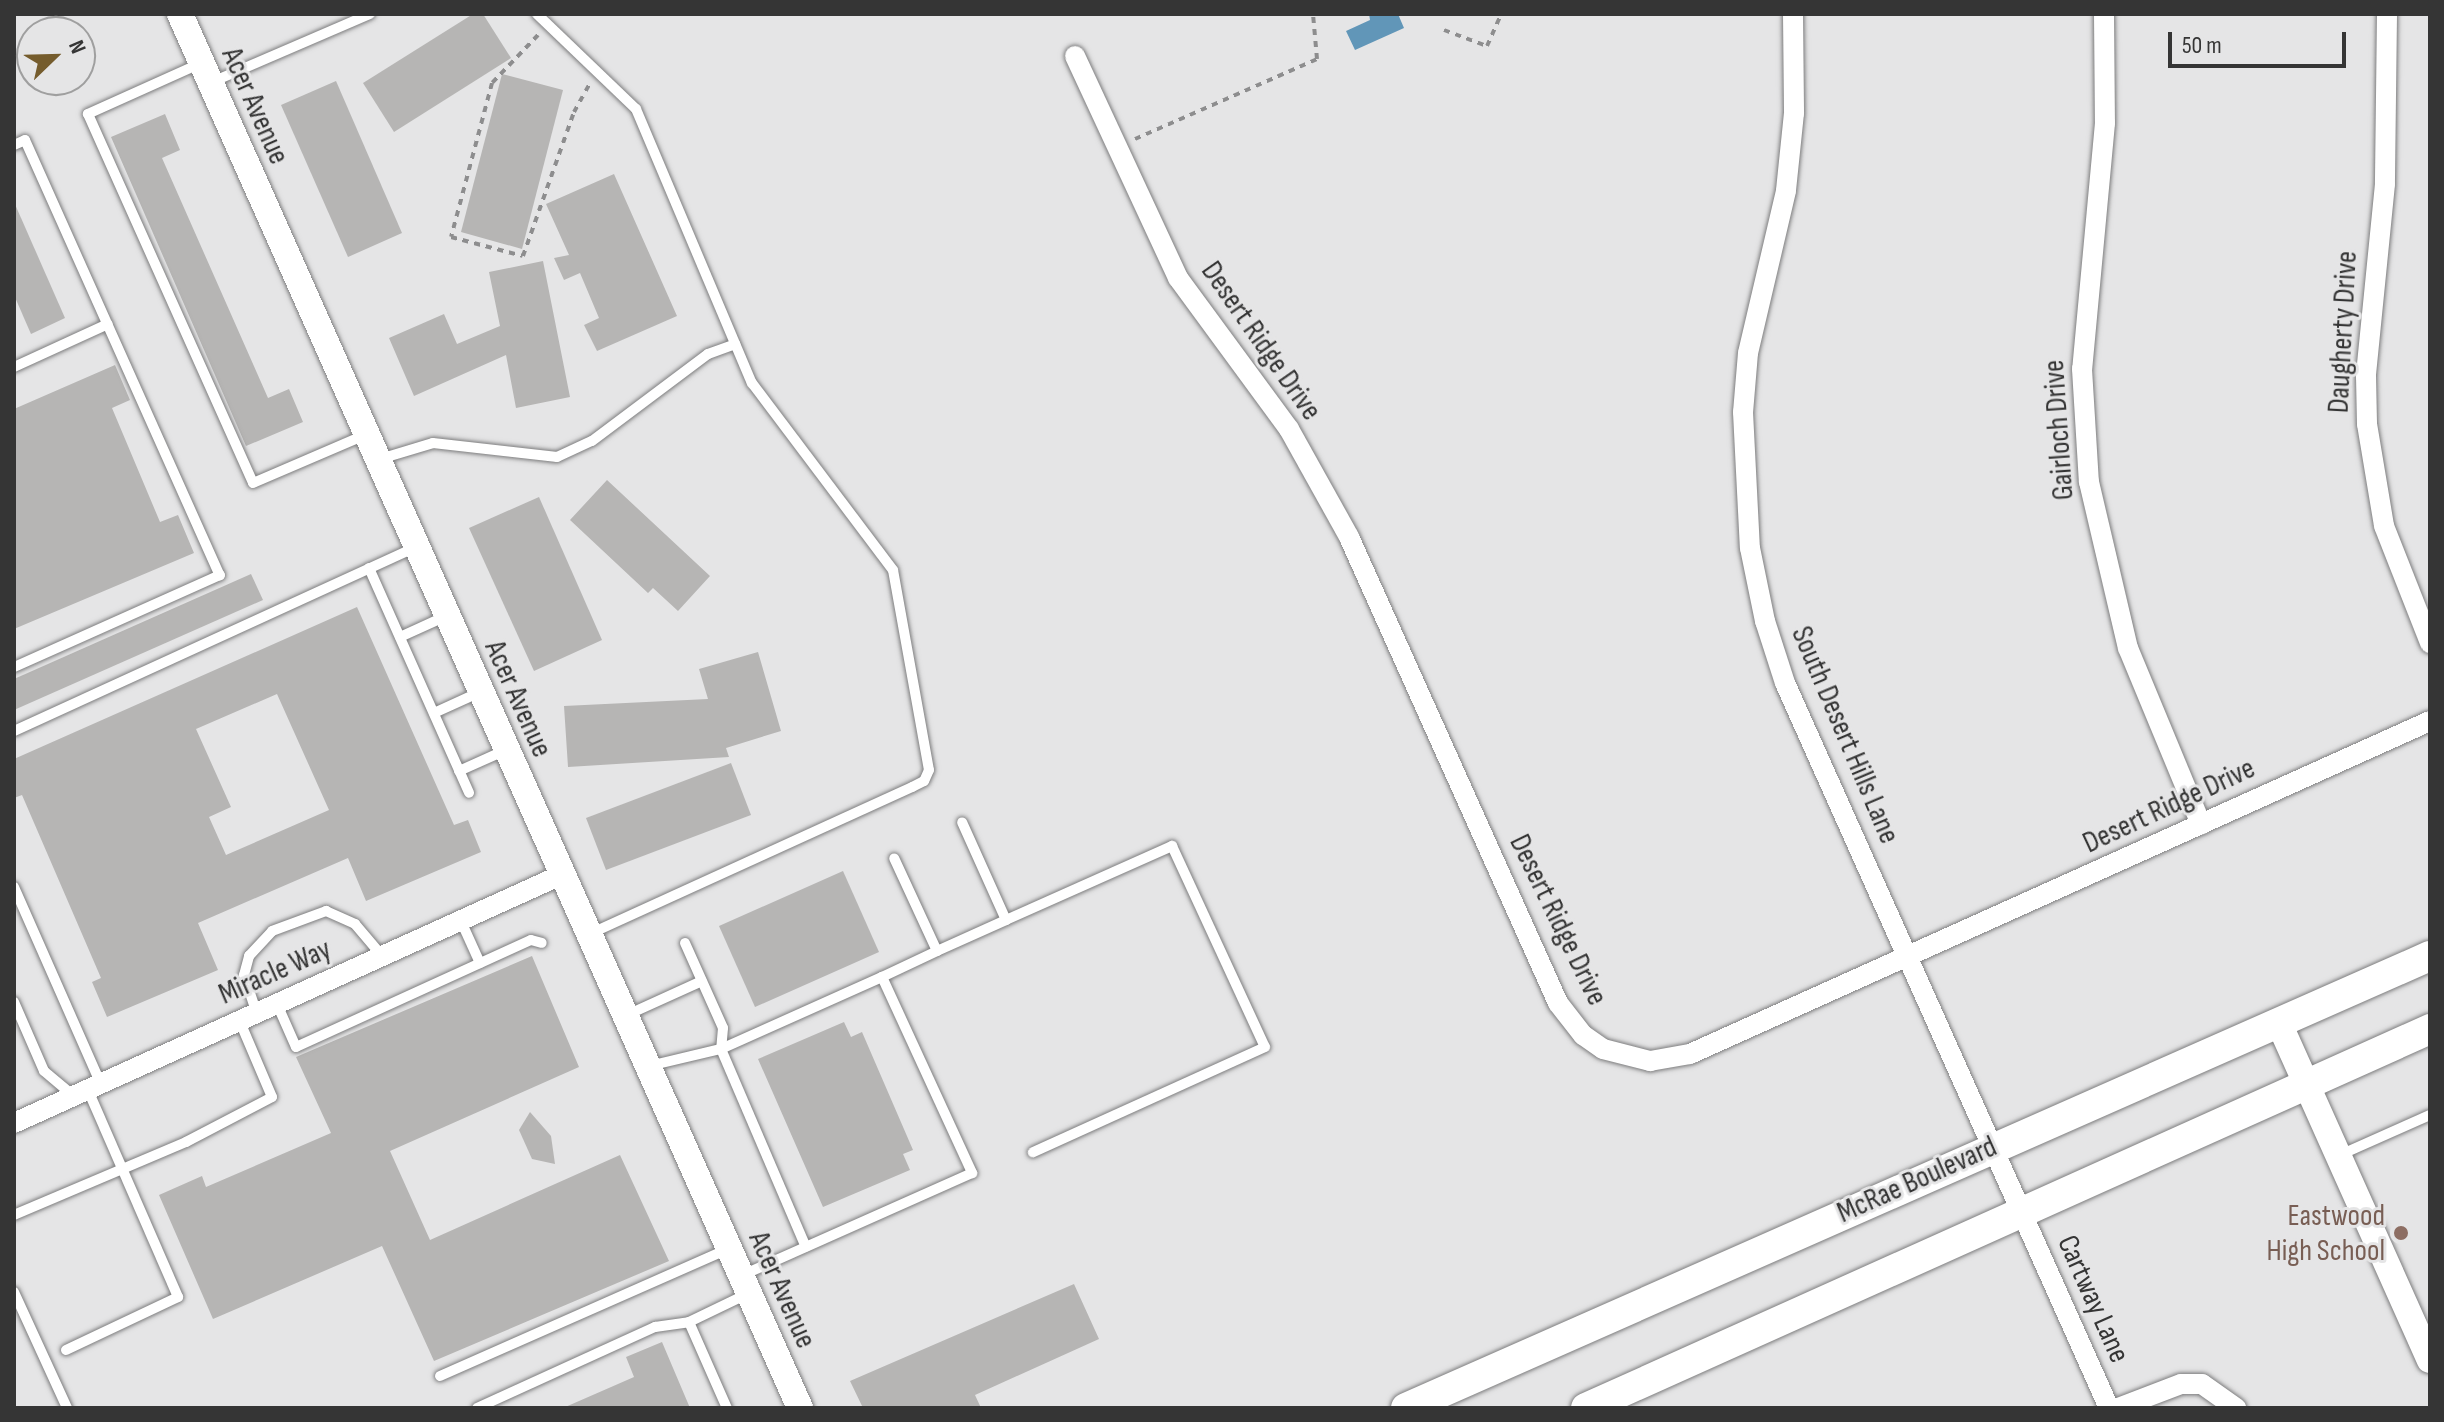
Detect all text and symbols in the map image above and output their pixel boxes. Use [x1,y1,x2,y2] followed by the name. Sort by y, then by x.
[16,16,96,96] north arrow
[2172,16,2350,66] scale bar
[2182,31,2222,60] text: 50 m
[62,37,91,58] text: N
[213,42,297,170] street label: Acer Avenue
[2321,250,2365,414] street label: Daugherty Drive
[1193,255,1329,427] street label: Desert Ridge Drive
[2036,359,2082,501] street label: Gairloch Drive
[1783,621,1907,849] street label: South Desert Hills Lane
[476,635,560,763] street label: Acer Avenue
[2077,750,2261,862] street label: Desert Ridge Drive
[1501,829,1615,1011] street label: Desert Ridge Drive
[213,931,337,1013] street label: Miracle Way
[1832,1129,2002,1231] street label: McRae Boulevard
[2266,1198,2385,1268] place label: Eastwood High School
[2392,1224,2410,1242] marker: Eastwood High School
[740,1226,824,1354] street label: Acer Avenue
[2049,1230,2137,1368] street label: Cartway Lane

